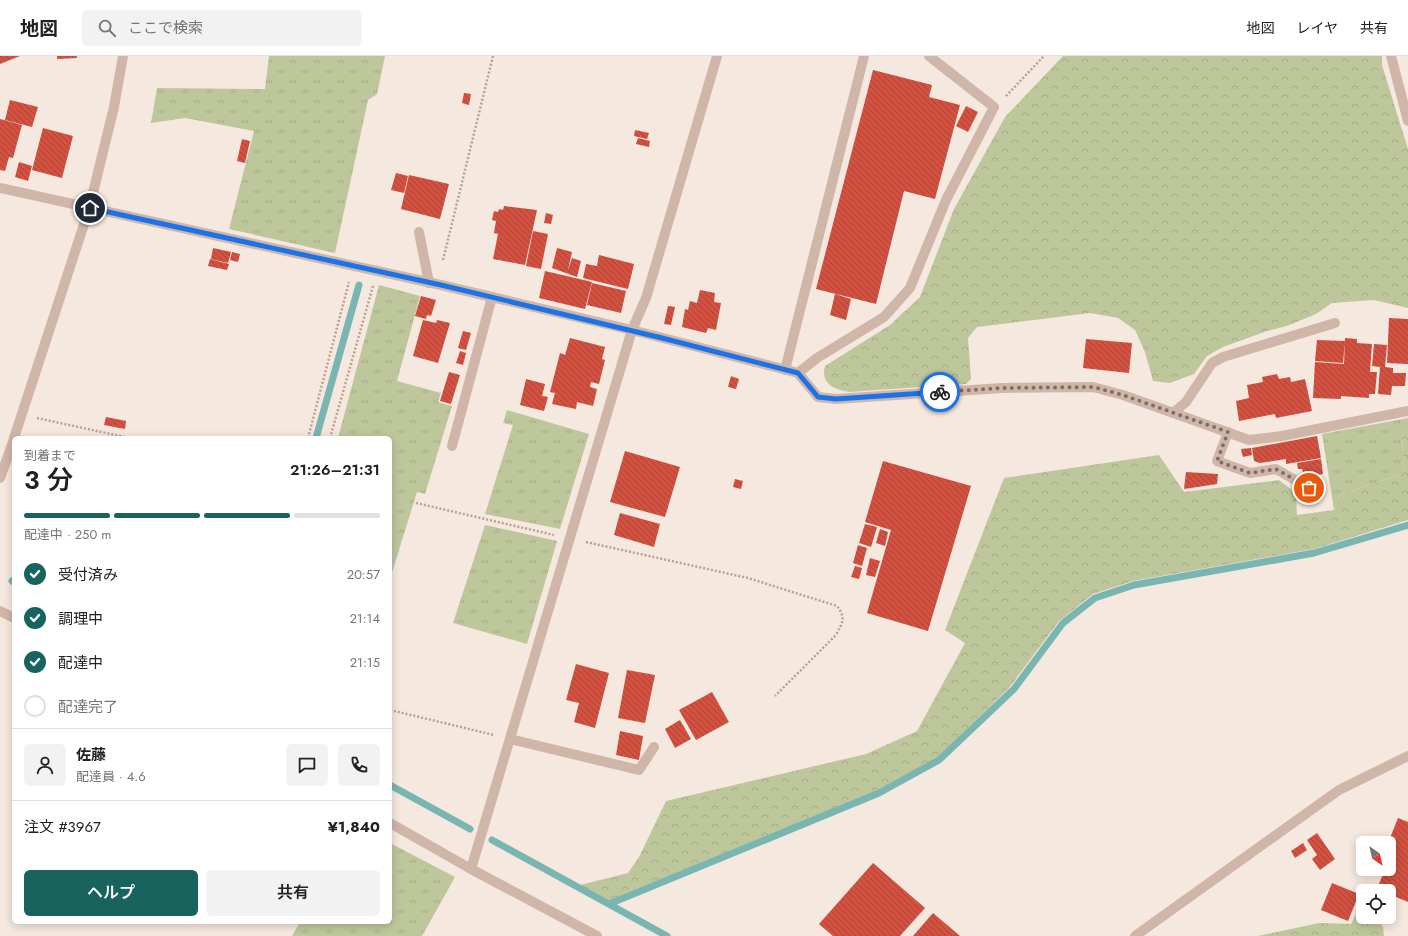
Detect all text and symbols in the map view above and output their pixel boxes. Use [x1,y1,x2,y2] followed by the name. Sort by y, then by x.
[82,10,362,46] search box
[20,15,58,42] text: 地図
[96,17,118,39] icon: search
[128,17,203,39] text: ここで検索
[1246,18,1274,38] text: 地図
[1296,18,1338,38] text: レイヤ
[1360,18,1388,38] text: 共有
[73,191,107,225] pin
[79,197,101,219] icon: home
[920,372,960,412] courier
[929,381,951,403] icon: bike
[24,446,76,465] text: 到着まで
[290,459,380,481] text: 21:26–21:31
[24,461,73,499] text: 3 分
[1292,471,1326,505] pin
[1298,477,1320,499] icon: bag
[24,525,111,544] text: 配達中 · 250 m
[24,563,46,585] icon: check
[58,564,118,586] text: 受付済み
[347,565,380,584] text: 20:57
[24,607,46,629] icon: check
[58,608,103,630] text: 調理中
[349,609,380,628] text: 21:14
[24,651,46,673] icon: check
[58,652,103,674] text: 配達中
[350,653,380,672] text: 21:15
[58,696,118,718] text: 配達完了
[24,744,66,786] button: person
[76,744,106,766] text: 佐藤
[286,744,328,786] button: chat
[338,744,380,786] button: phone
[76,767,146,786] text: 配達員 · 4.6
[24,816,101,838] text: 注文 #3967
[328,816,380,838] text: ¥1,840
[1356,836,1396,876] north arrow
[1356,836,1396,924] map controls
[24,870,198,916] button: ヘルプ
[206,870,380,916] button: 共有
[1356,884,1396,924] button: locate

